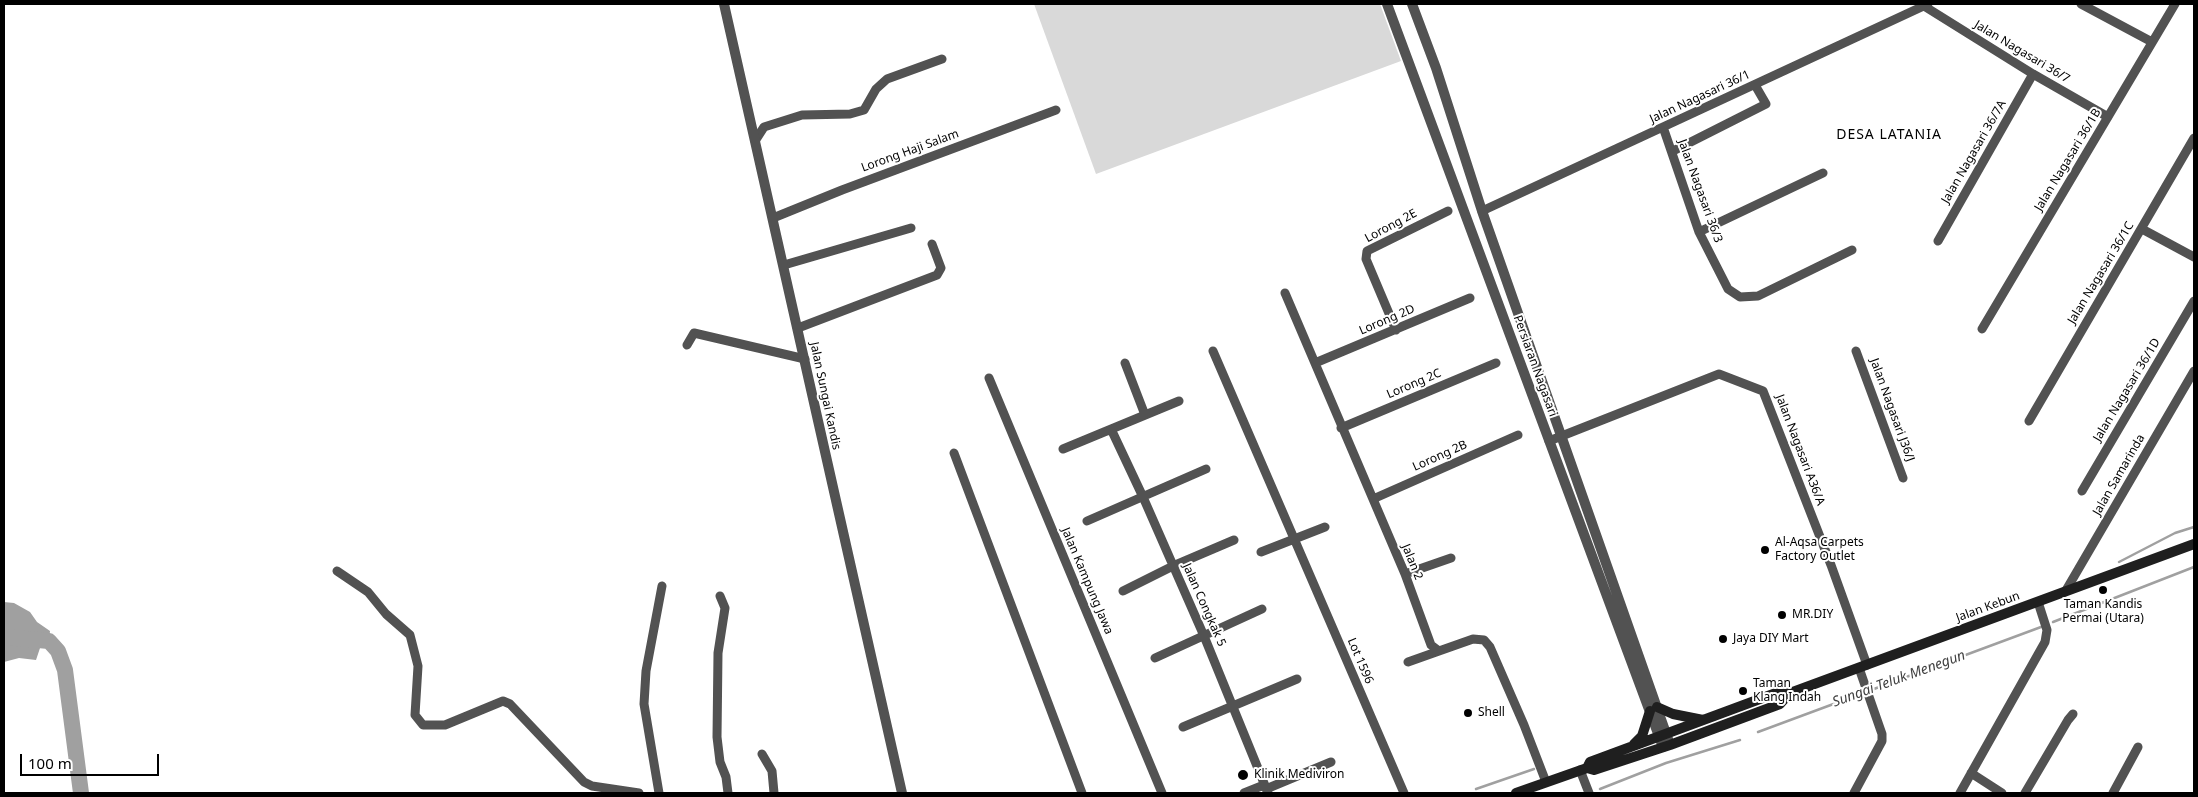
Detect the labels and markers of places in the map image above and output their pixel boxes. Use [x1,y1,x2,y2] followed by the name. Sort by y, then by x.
[1775,536,1864,564] place label: Al-Aqsa Carpets Factory Outlet
[1759,544,1771,556] marker: Al-Aqsa Carpets Factory Outlet
[2097,584,2109,596] marker: Taman Kandis Permai (Utara)
[2062,598,2144,626] place label: Taman Kandis Permai (Utara)
[1792,608,1833,622] place label: MR.DIY
[1776,609,1788,621] marker: MR.DIY
[1733,632,1809,646] place label: Jaya DIY Mart
[1717,633,1729,645] marker: Jaya DIY Mart
[1753,677,1821,705] place label: Taman Klang Indah
[1737,685,1749,697] marker: Taman Klang Indah
[1478,706,1505,720] place label: Shell
[1462,707,1474,719] marker: Shell
[1236,768,1250,782] marker: Klinik Mediviron
[1254,768,1344,782] place label: Klinik Mediviron

